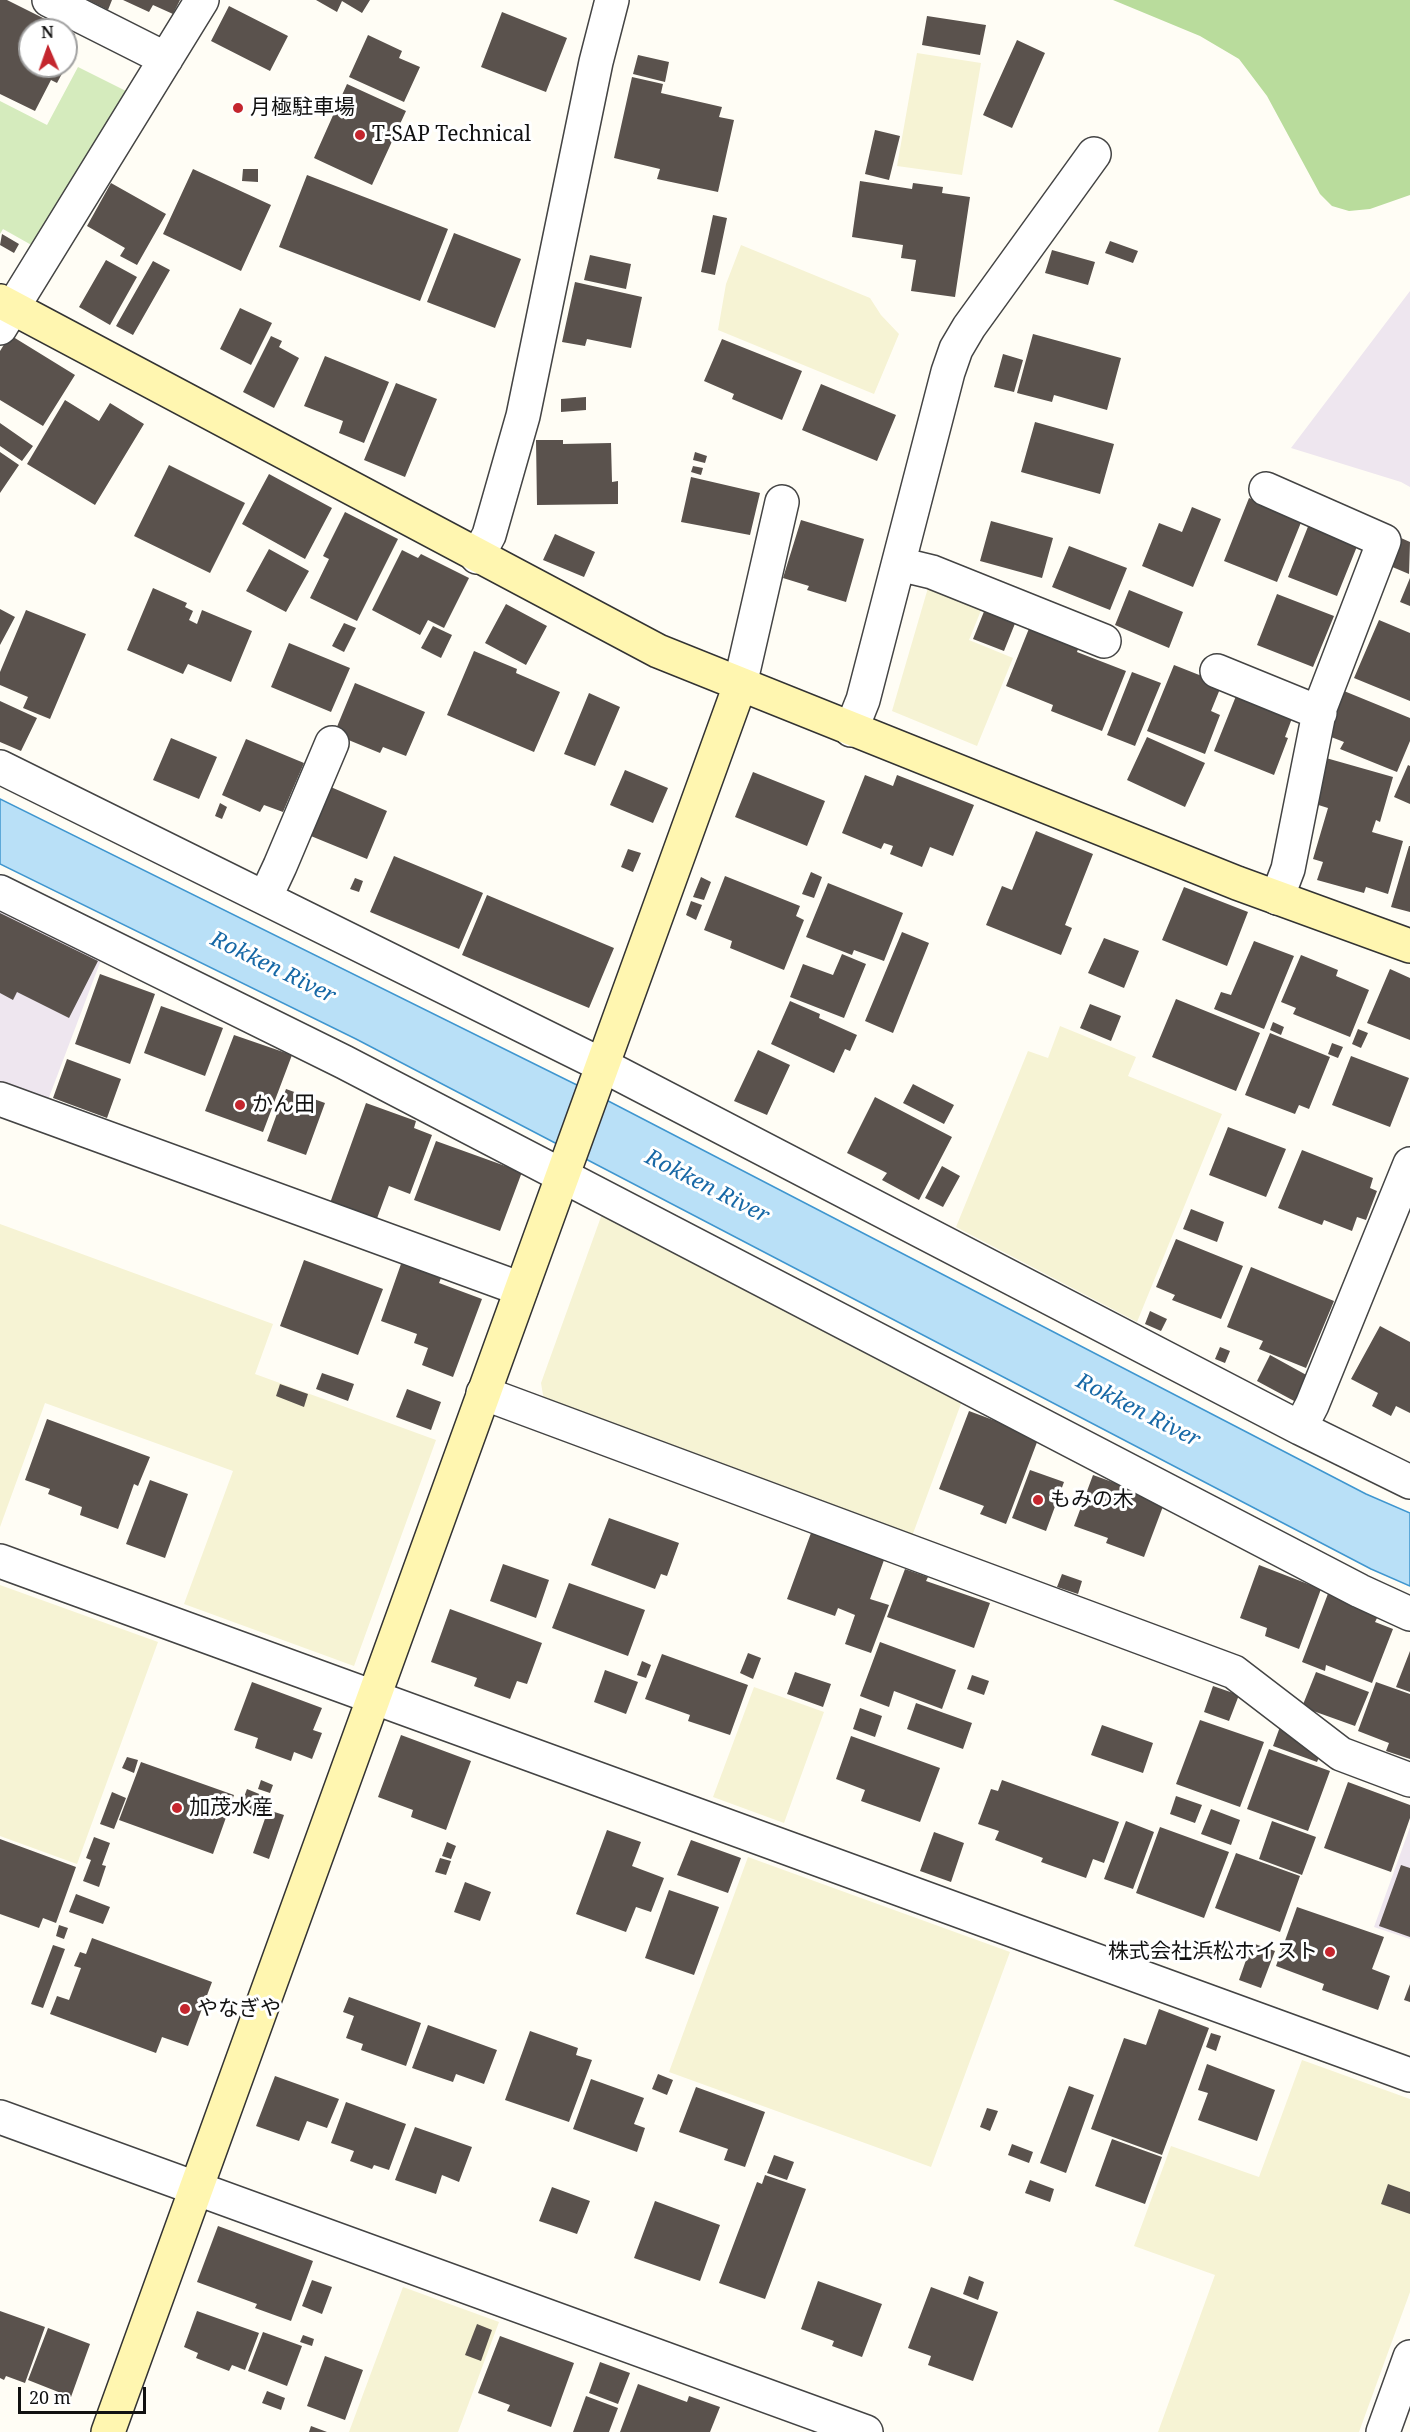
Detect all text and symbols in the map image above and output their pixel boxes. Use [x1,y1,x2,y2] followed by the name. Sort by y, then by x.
[18,18,78,78] north arrow
[41,21,54,43] text: N
[250,95,355,121] place label: 月極駐車場
[231,101,245,115] marker: 月極駐車場
[372,122,531,148] place label: T-SAP Technical
[353,128,367,142] marker: T-SAP Technical
[206,926,340,1010] water label: Rokken River
[252,1092,315,1118] place label: かん田
[233,1098,247,1112] marker: かん田
[640,1144,774,1230] water label: Rokken River
[1071,1368,1205,1454] water label: Rokken River
[1050,1487,1134,1513] place label: もみの木
[1031,1493,1045,1507] marker: もみの木
[189,1795,273,1821] place label: 加茂水産
[170,1801,184,1815] marker: 加茂水産
[1108,1939,1318,1965] place label: 株式会社浜松ホイスト
[1323,1945,1337,1959] marker: 株式会社浜松ホイスト
[197,1996,281,2022] place label: やなぎや
[178,2002,192,2016] marker: やなぎや
[21,2375,148,2413] scale bar
[29,2385,71,2409] text: 20 m

